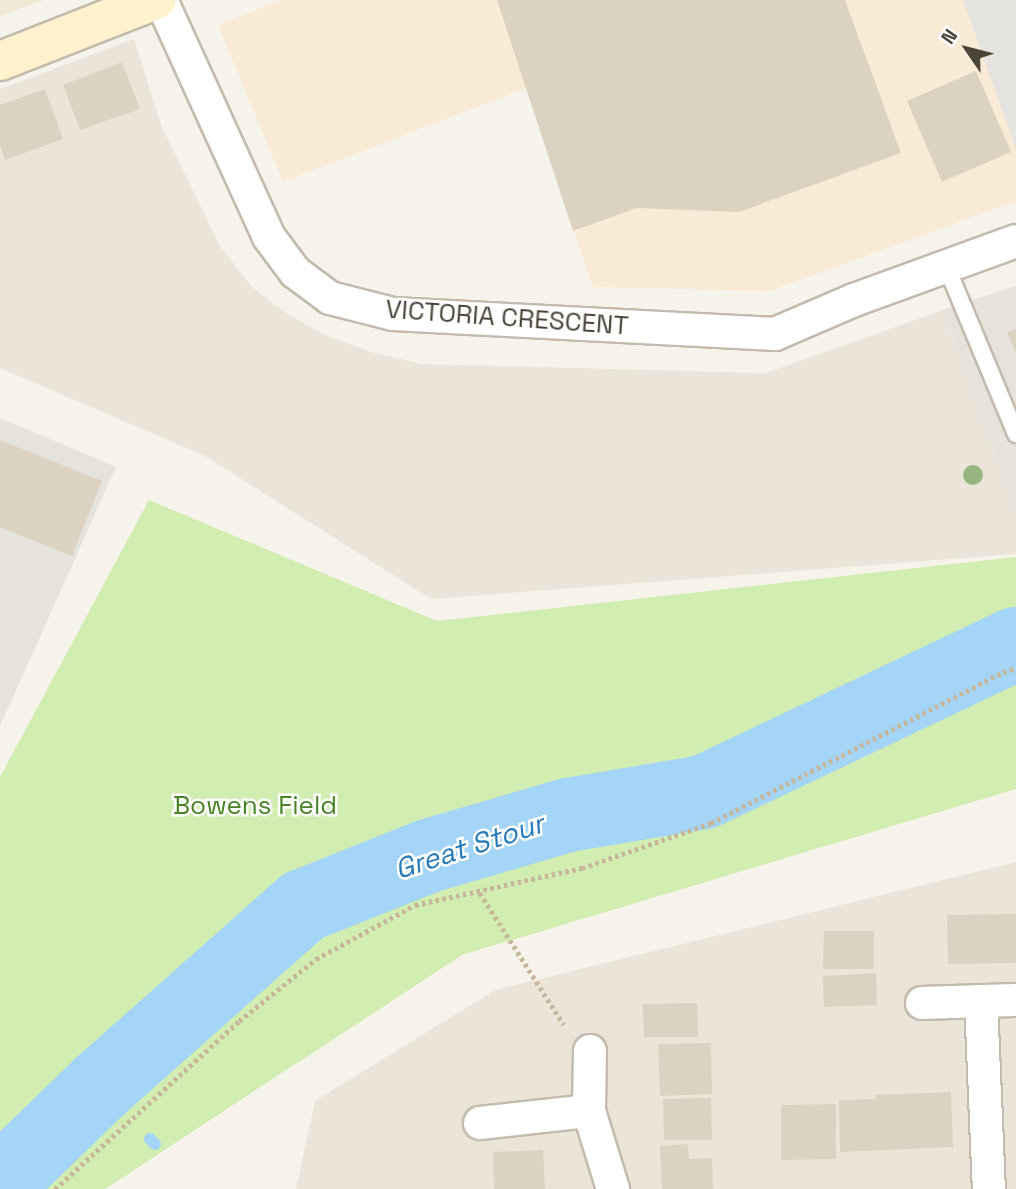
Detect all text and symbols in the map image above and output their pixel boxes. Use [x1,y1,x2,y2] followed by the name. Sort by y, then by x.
[932,14,1002,84] north arrow
[935,24,963,49] text: N
[384,294,630,342] street label: VICTORIA CRESCENT
[173,790,337,822] park label: Bowens Field
[390,806,548,886] water label: Great Stour

